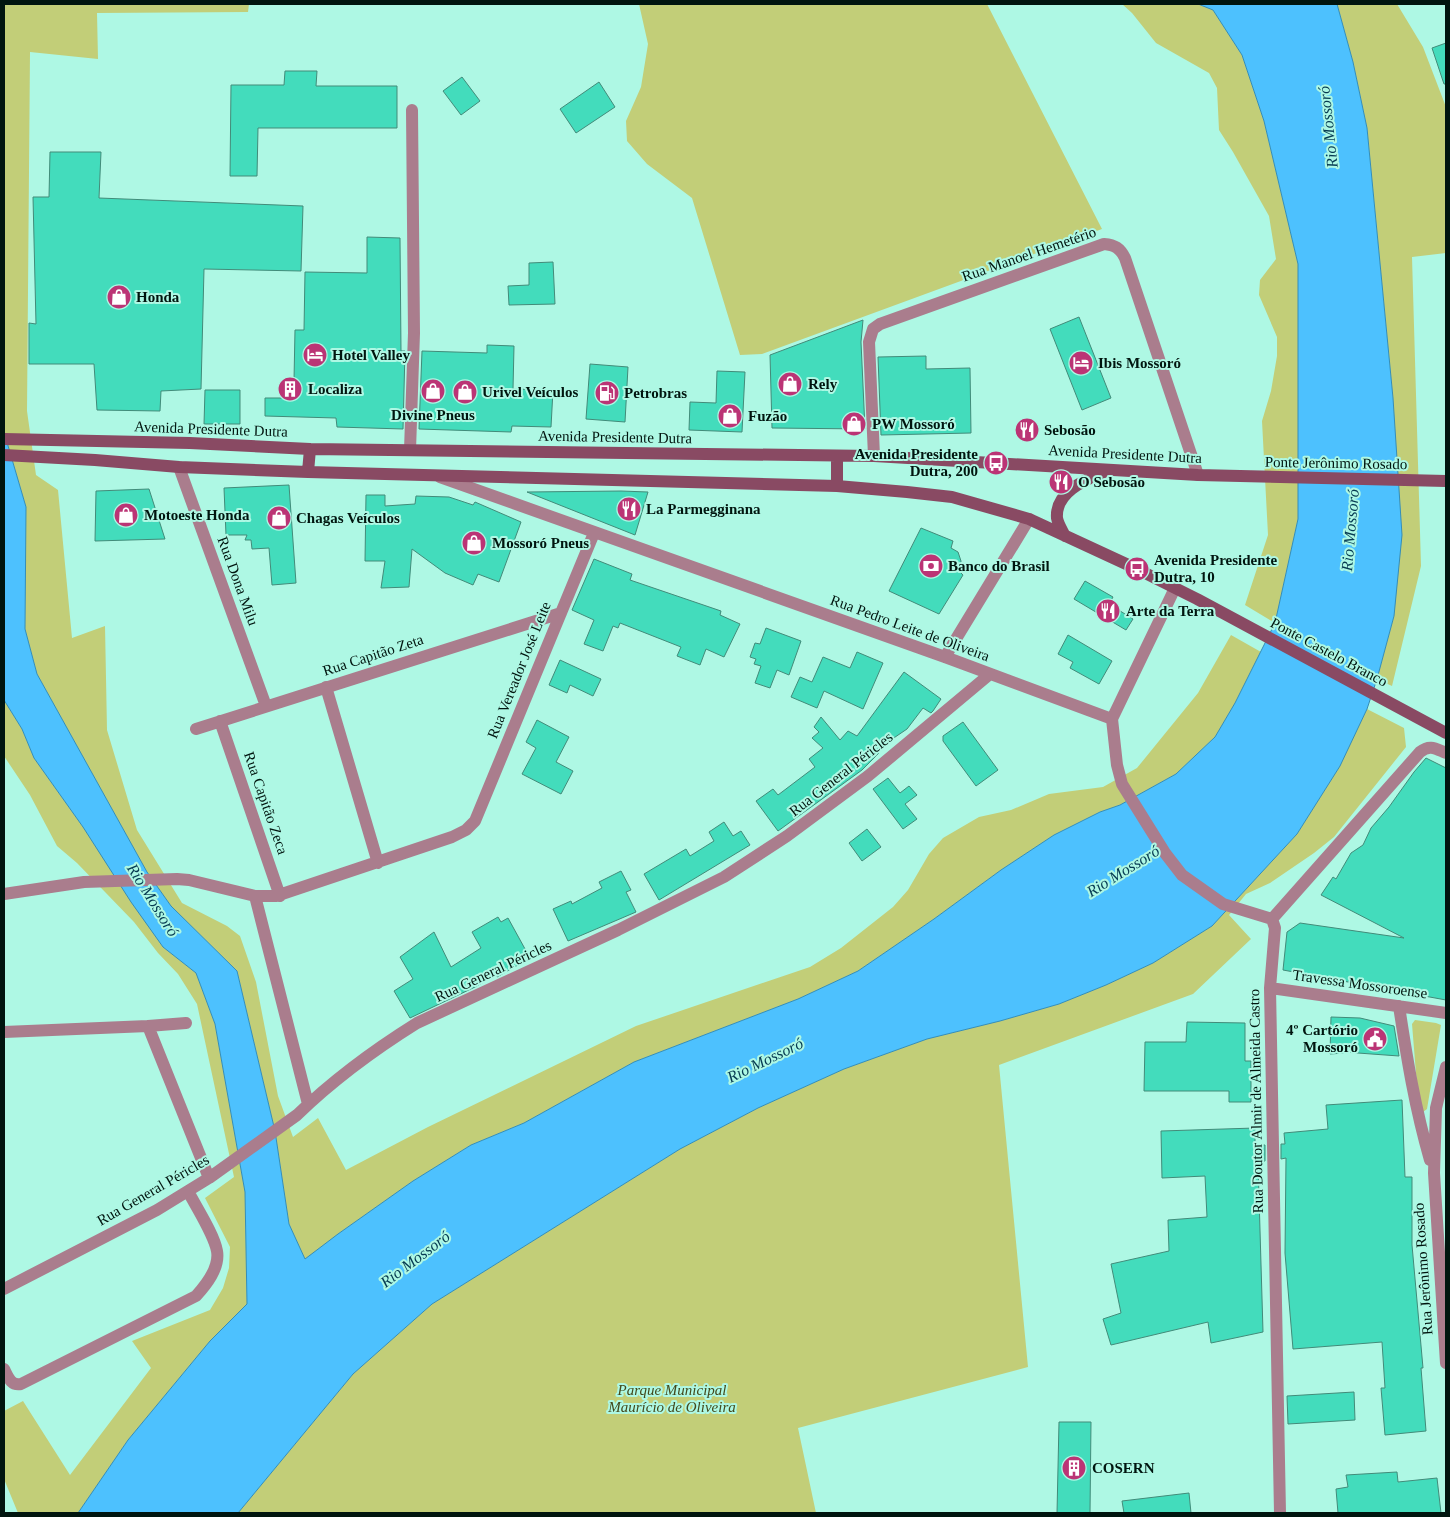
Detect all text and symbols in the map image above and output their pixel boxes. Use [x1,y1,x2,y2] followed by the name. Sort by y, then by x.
[1315,85,1341,170] water label: Rio Mossoró
[960,224,1098,284] street label: Rua Manoel Hemetério
[106,284,132,310] shop icon: Honda
[136,289,180,305] place label: Honda
[302,342,328,368] hotel icon: Hotel Valley
[332,347,410,363] place label: Hotel Valley
[1068,350,1094,376] hotel icon: Ibis Mossoró
[1098,355,1181,371] place label: Ibis Mossoró
[777,371,803,397] shop icon: Rely
[277,376,303,402] building icon: Localiza
[808,376,838,392] place label: Rely
[420,378,446,404] shop icon: Divine Pneus
[452,379,478,405] shop icon: Urivel Veículos
[594,380,620,406] fuel station icon: Petrobras
[308,381,363,397] place label: Localiza
[482,384,578,400] place label: Urivel Veículos
[624,385,687,401] place label: Petrobras
[717,403,743,429] shop icon: Fuzão
[391,407,475,423] place label: Divine Pneus
[748,408,787,424] place label: Fuzão
[841,411,867,437] shop icon: PW Mossoró
[872,416,955,432] place label: PW Mossoró
[1014,417,1040,443] restaurant icon: Sebosão
[134,418,288,440] street label: Avenida Presidente Dutra
[1044,422,1096,438] place label: Sebosão
[538,428,692,446] street label: Avenida Presidente Dutra
[1048,442,1203,466] street label: Avenida Presidente Dutra
[855,446,978,479] place label: Avenida Presidente Dutra, 200
[983,450,1009,476] bus stop icon: Avenida Presidente Dutra, 200
[1265,454,1407,472] street label: Ponte Jerônimo Rosado
[1048,469,1074,495] restaurant icon: O Sebosão
[1078,474,1145,490] place label: O Sebosão
[1338,488,1362,573] water label: Rio Mossoró
[616,496,642,522] restaurant icon: La Parmegginana
[646,501,761,517] place label: La Parmegginana
[113,502,139,528] shop icon: Motoeste Honda
[266,505,292,531] shop icon: Chagas Veículos
[144,507,250,523] place label: Motoeste Honda
[296,510,400,526] place label: Chagas Veículos
[461,530,487,556] shop icon: Mossoró Pneus
[215,534,262,628] street label: Rua Dona Milu
[492,535,589,551] place label: Mossoró Pneus
[1154,552,1278,585] place label: Avenida Presidente Dutra, 10
[918,553,944,579] bank icon: Banco do Brasil
[1124,556,1150,582] bus stop icon: Avenida Presidente Dutra, 10
[948,558,1050,574] place label: Banco do Brasil
[828,592,992,664] street label: Rua Pedro Leite de Oliveira
[1095,598,1121,624] restaurant icon: Arte da Terra
[484,599,554,741] street label: Rua Vereador José Leite
[1126,603,1215,619] place label: Arte da Terra
[1268,614,1390,690] street label: Ponte Castelo Branco
[321,631,426,679] street label: Rua Capitão Zeta
[786,729,896,819] street label: Rua General Péricles
[241,750,291,857] street label: Rua Capitão Zeca
[1083,842,1162,901] water label: Rio Mossoró
[123,860,182,939] water label: Rio Mossoró
[432,937,554,1005] street label: Rua General Péricles
[1292,967,1429,1001] street label: Travessa Mossoroense
[1246,989,1266,1213] street label: Rua Doutor Almir de Almeida Castro
[1286,1022,1358,1055] place label: 4º Cartório Mossoró
[1362,1026,1388,1052] public building icon: 4º Cartório Mossoró
[723,1034,806,1086] water label: Rio Mossoró
[94,1151,212,1229] street label: Rua General Péricles
[1410,1202,1436,1336] street label: Rua Jerônimo Rosado
[376,1227,453,1291] water label: Rio Mossoró
[607,1382,736,1415] park label: Parque Municipal Maurício de Oliveira
[1061,1455,1087,1481] building icon: COSERN
[1092,1460,1155,1476] place label: COSERN

